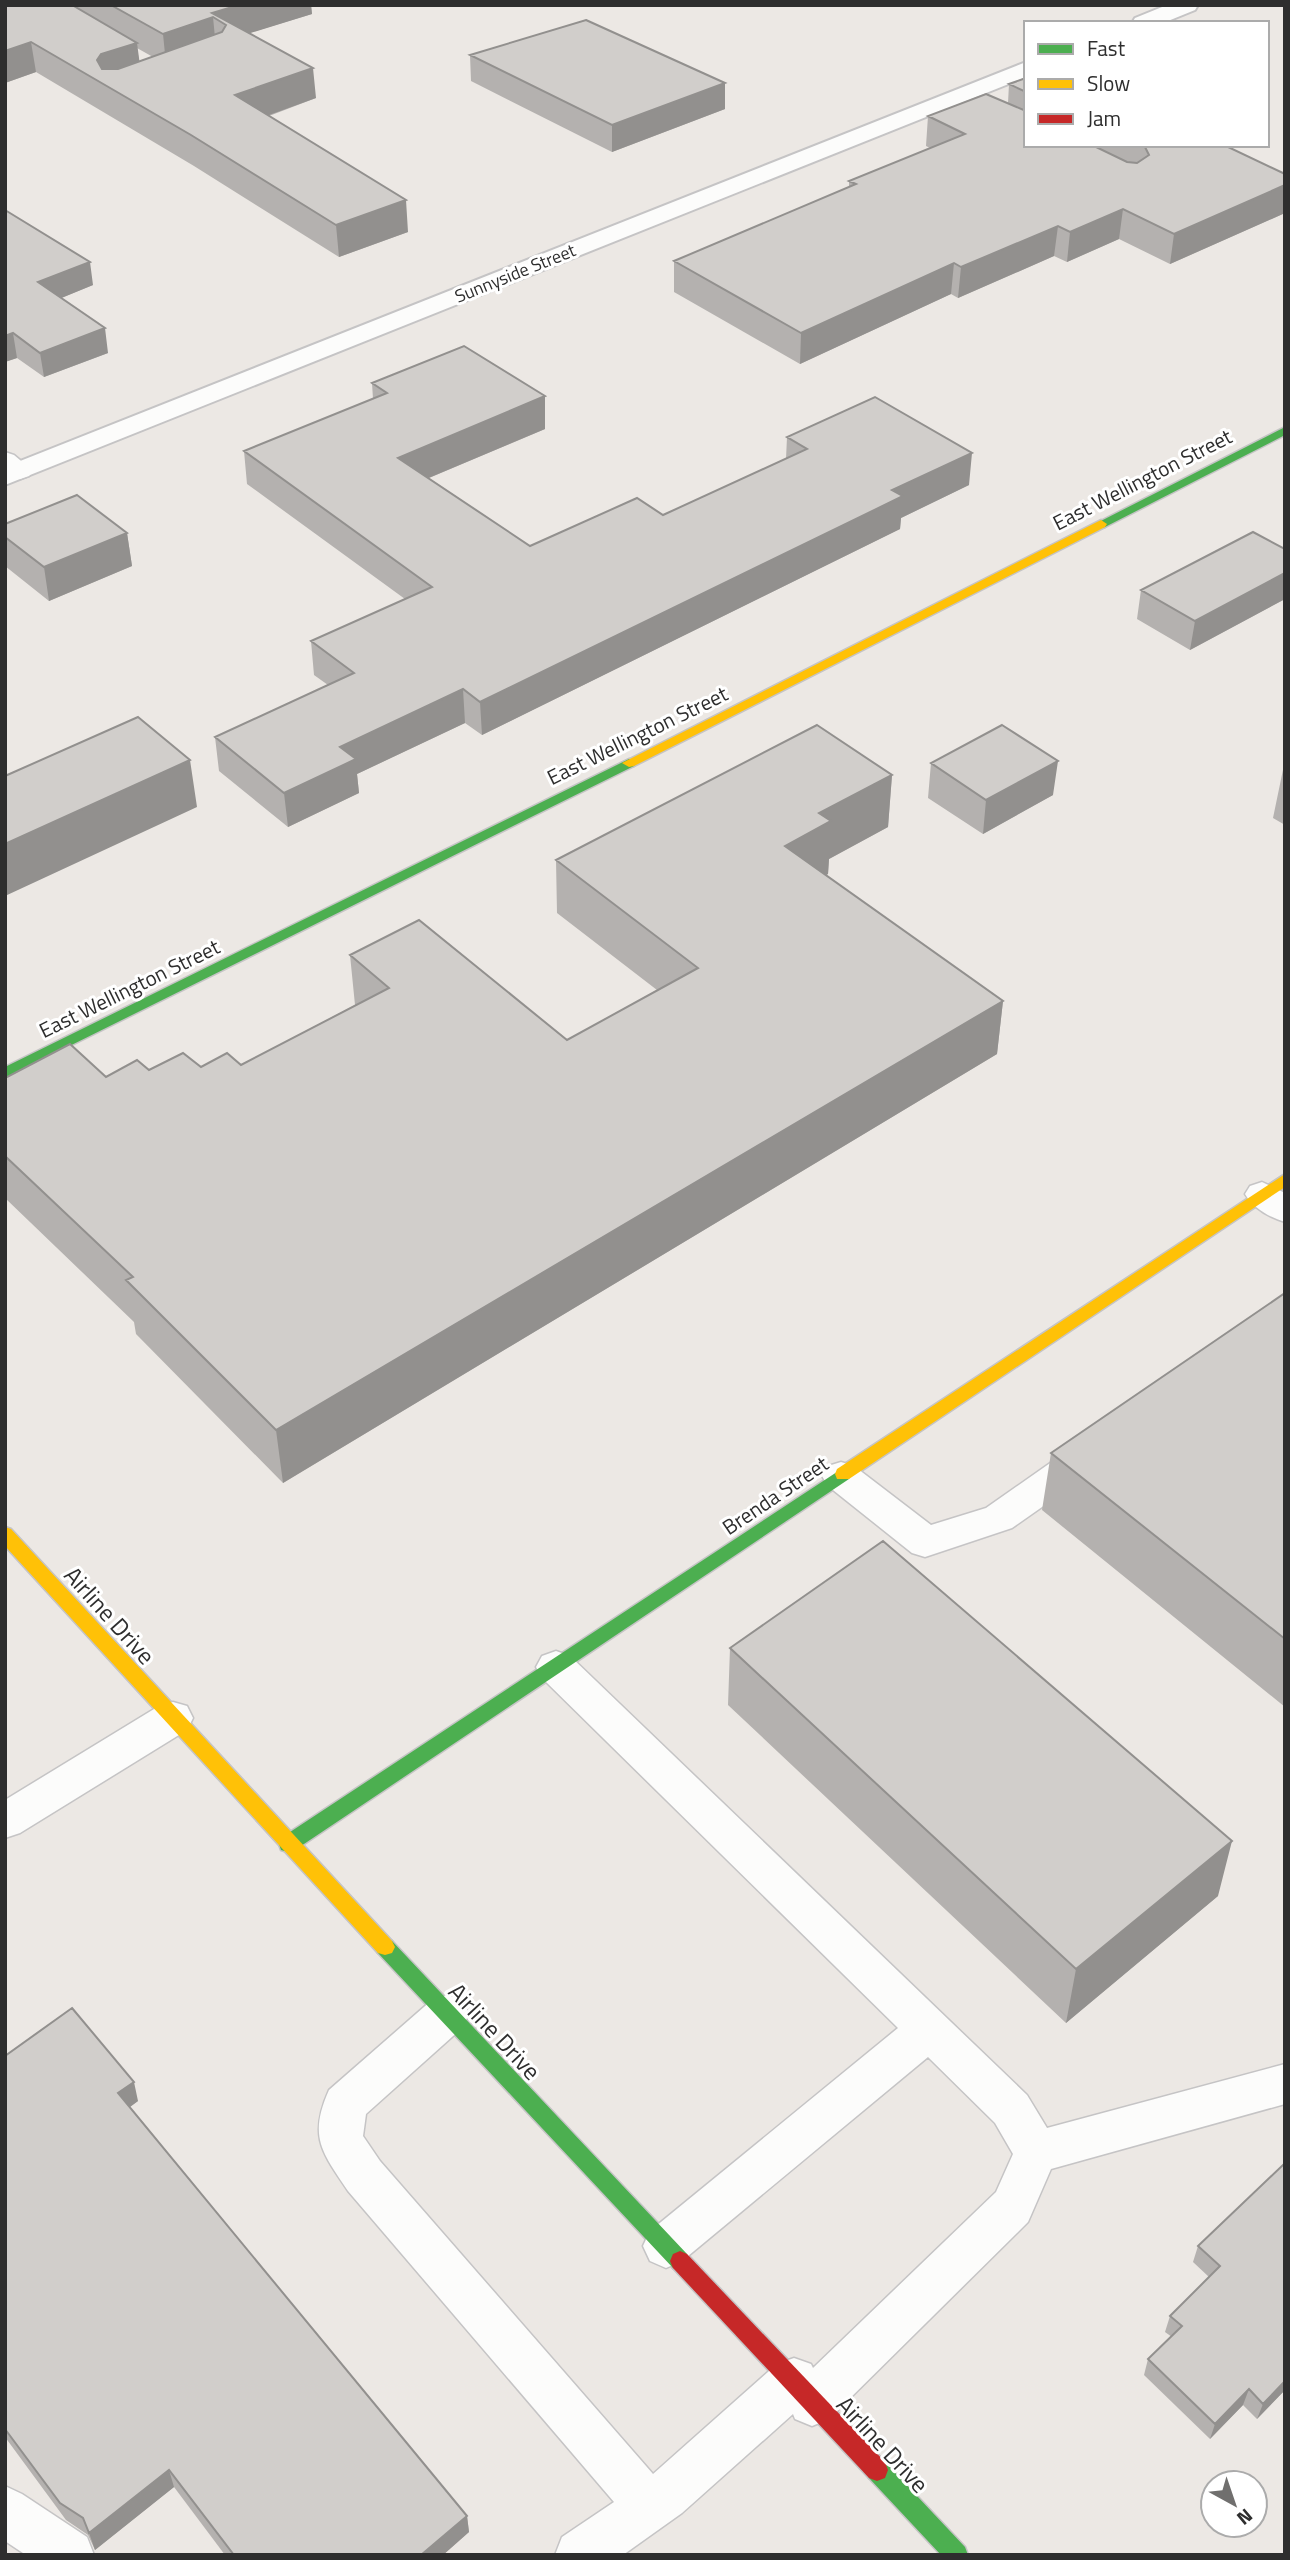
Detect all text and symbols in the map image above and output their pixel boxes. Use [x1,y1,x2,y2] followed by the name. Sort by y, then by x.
[1024,21,1269,147] legend
[1087,32,1126,64] text: Fast
[1087,67,1130,99] text: Slow
[1087,102,1121,134] text: Jam
[450,236,580,310] street label: Sunnyside Street
[1047,420,1238,538] street label: East Wellington Street
[541,677,733,793] street label: East Wellington Street
[33,930,225,1046] street label: East Wellington Street
[715,1447,835,1542] street label: Brenda Street
[56,1558,164,1672] street label: Airline Drive
[440,1974,550,2088] street label: Airline Drive
[828,2387,938,2501] street label: Airline Drive
[1199,2469,1269,2539] north arrow
[1231,2502,1260,2533] text: N

